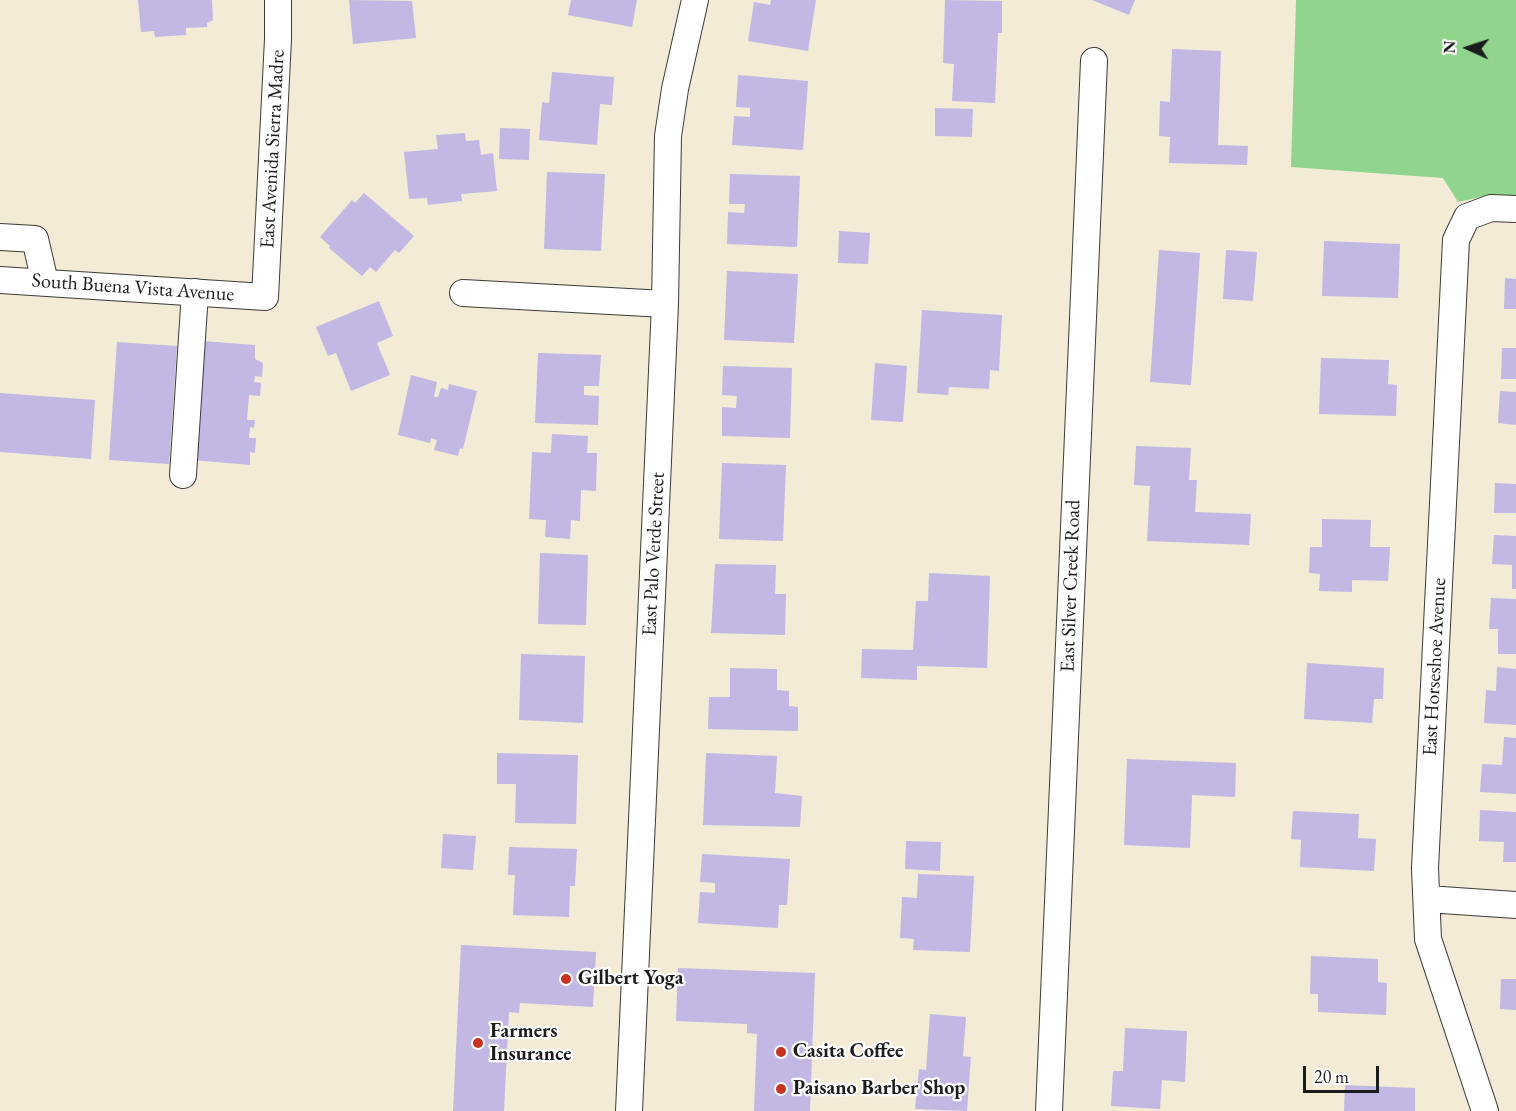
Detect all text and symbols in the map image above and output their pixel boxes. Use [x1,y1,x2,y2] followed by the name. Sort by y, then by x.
[1438,18,1498,78] north arrow
[1439,40,1460,54] text: N
[256,49,290,249] street label: East Avenida Sierra Madre
[31,269,235,307] street label: South Buena Vista Avenue
[638,471,670,637] street label: East Palo Verde Street
[1056,499,1086,673] street label: East Silver Creek Road
[1418,577,1452,757] street label: East Horseshoe Avenue
[578,967,684,991] place label: Gilbert Yoga
[559,972,573,986] marker: Gilbert Yoga
[490,1020,572,1067] place label: Farmers Insurance
[471,1036,485,1050] marker: Farmers Insurance
[793,1040,903,1064] place label: Casita Coffee
[774,1045,788,1059] marker: Casita Coffee
[1306,1054,1382,1092] scale bar
[1314,1065,1349,1088] text: 20 m
[793,1077,965,1101] place label: Paisano Barber Shop
[774,1082,788,1096] marker: Paisano Barber Shop

